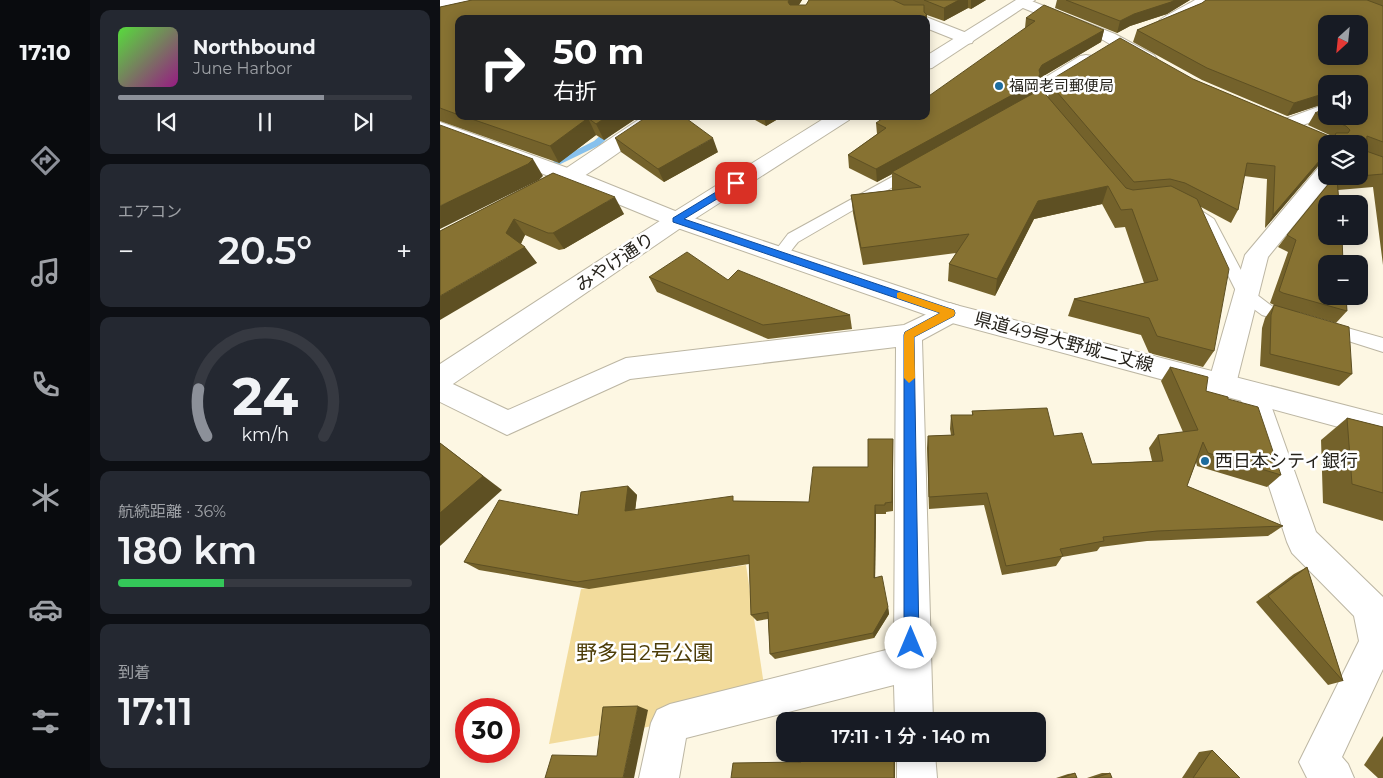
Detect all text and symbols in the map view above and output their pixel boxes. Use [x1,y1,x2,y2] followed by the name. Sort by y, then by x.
[1318,15,1368,65] north arrow
[1318,15,1368,305] map controls
[553,30,644,73] text: 50 m
[470,35,535,100] icon: right
[193,36,316,59] text: Northbound
[19,39,71,66] text: 17:10
[193,59,292,78] text: June Harbor
[1318,75,1368,125] button: sound
[1009,76,1114,95] place label: 福岡老司郵便局
[553,78,597,105] text: 右折
[993,80,1005,92] marker: 福岡老司郵便局
[153,108,181,136] icon: previous
[251,108,279,136] icon: pause
[349,108,377,136] icon: next
[1318,135,1368,185] button: layers
[28,143,63,178] icon: directions
[715,162,757,204] pin
[722,169,750,197] icon: arrive
[1318,195,1368,245] button: +
[118,202,182,221] text: エアコン
[218,227,312,274] text: 20.5°
[572,228,658,296] street label: みやけ通り
[118,234,134,268] text: −
[396,234,412,268] text: +
[28,255,63,290] icon: music
[1318,255,1368,305] button: −
[972,307,1156,377] street label: 県道49号大野城二丈線
[232,365,298,428] text: 24
[28,367,63,402] icon: phone
[241,424,289,445] text: km/h
[1215,450,1358,472] place label: 西日本シティ銀行
[1199,455,1211,467] marker: 西日本シティ銀行
[28,480,63,515] icon: climate
[118,502,226,521] text: 航続距離 · 36%
[118,527,257,574] text: 180 km
[28,592,63,627] icon: car
[884,616,936,668] position arrow
[576,640,714,665] park label: 野多目2号公園
[118,663,150,682] text: 到着
[118,688,193,735] text: 17:11
[455,698,520,763] speed limit sign: 30
[28,704,63,739] icon: filters
[832,725,990,748] text: 17:11 · 1 分 · 140 m

